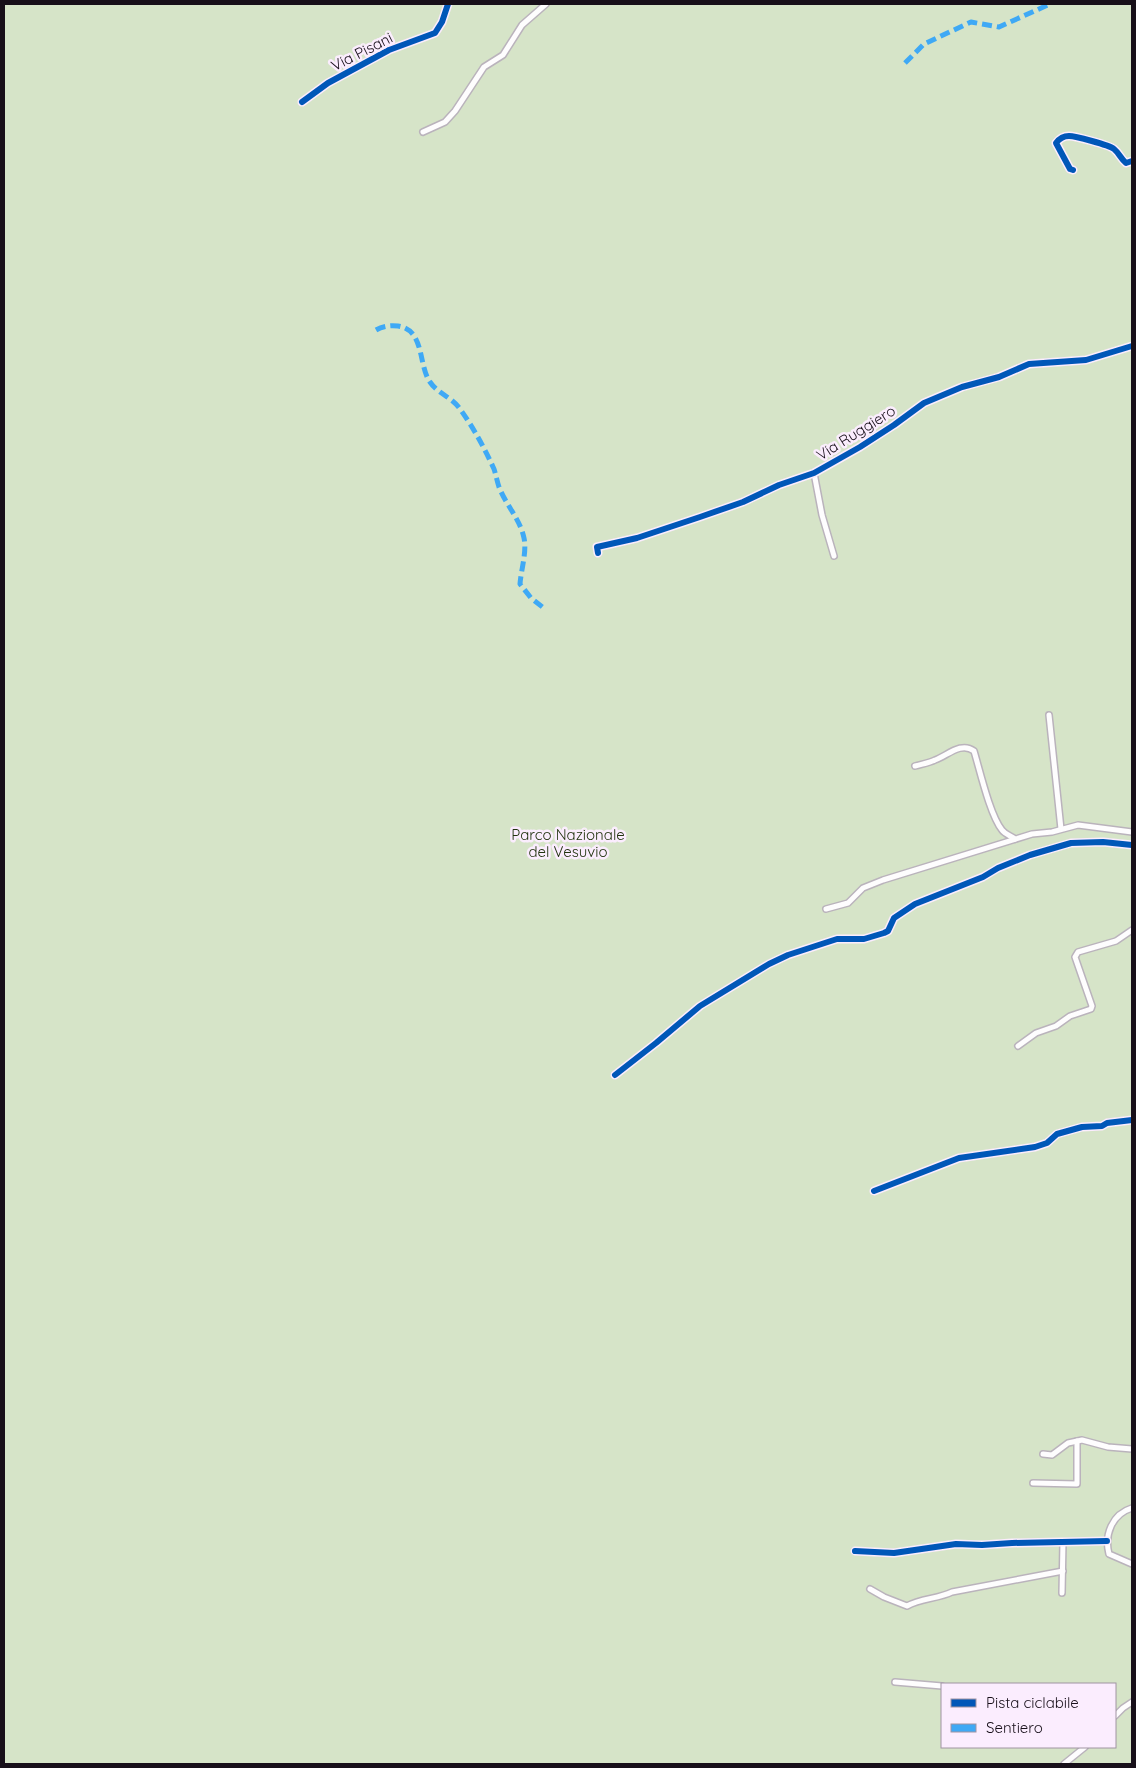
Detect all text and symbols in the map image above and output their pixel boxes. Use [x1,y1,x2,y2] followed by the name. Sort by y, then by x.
[328,28,396,75] street label: Via Pisani
[813,401,899,464] street label: Via Ruggiero
[511,825,625,861] park label: Parco Nazionale del Vesuvio
[941,1683,1116,1748] legend
[986,1693,1079,1712] text: Pista ciclabile
[986,1718,1043,1737] text: Sentiero

